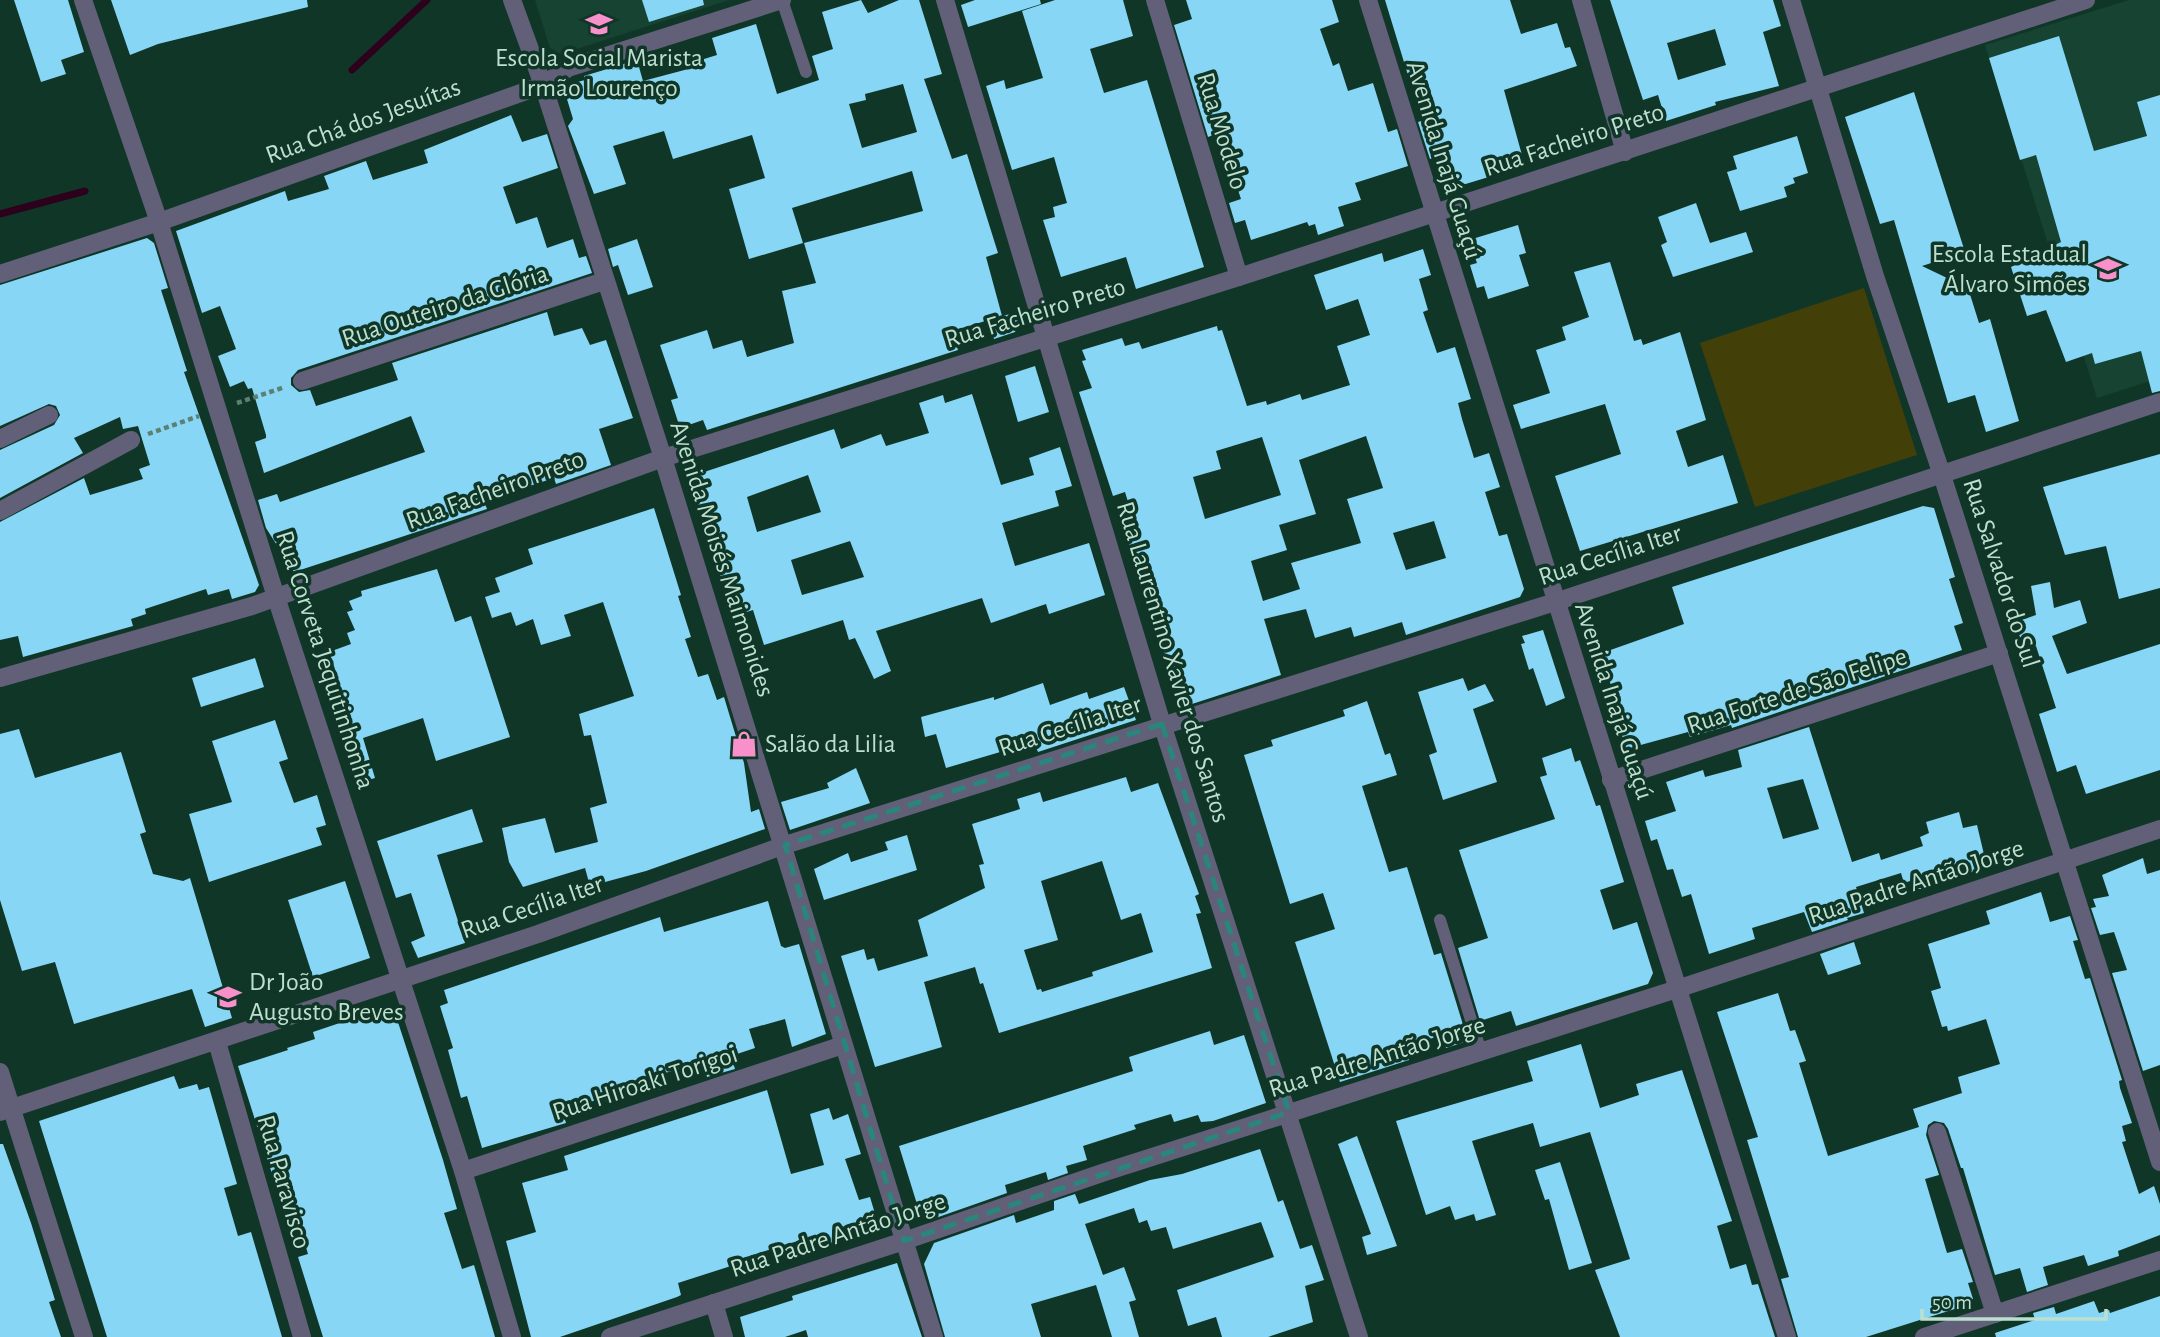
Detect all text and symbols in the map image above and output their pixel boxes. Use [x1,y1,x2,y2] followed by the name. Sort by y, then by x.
[584,9,614,39] school or university icon: Escola Social Marista Irmão Lourenço
[495,45,703,101] place label: Escola Social Marista Irmão Lourenço
[1402,58,1486,262] street label: Avenida Inajá Guaçú
[1192,69,1252,193] street label: Rua Modelo
[262,74,464,168] street label: Rua Chá dos Jesuítas
[1481,99,1667,181] street label: Rua Facheiro Preto
[1932,241,2087,297] place label: Escola Estadual Álvaro Simões
[2093,254,2123,284] school or university icon: Escola Estadual Álvaro Simões
[338,260,552,352] street label: Rua Outeiro da Glória
[942,273,1128,353] street label: Rua Facheiro Preto
[665,418,779,700] street label: Avenida Moisés Maimonides
[402,446,588,534] street label: Rua Facheiro Preto
[1958,475,2044,671] street label: Rua Salvador do Sul
[1112,498,1234,826] street label: Rua Laurentino Xavier dos Santos
[1535,519,1685,590] street label: Rua Cecília Iter
[271,527,379,793] street label: Rua Corveta Jequitinhonha
[1570,599,1658,803] street label: Avenida Inajá Guaçú
[1684,643,1910,739] street label: Rua Forte de São Felipe
[995,690,1145,761] street label: Rua Cecília Iter
[729,729,759,759] shop icon: Salão da Lilia
[765,731,896,757] place label: Salão da Lilia
[1805,835,2027,929] street label: Rua Padre Antão Jorge
[457,870,607,944] street label: Rua Cecília Iter
[249,969,404,1025] place label: Dr João Augusto Breves
[213,982,243,1012] school or university icon: Dr João Augusto Breves
[1266,1012,1488,1102] street label: Rua Padre Antão Jorge
[549,1041,741,1125] street label: Rua Hiroaki Torigoi
[253,1112,315,1252] street label: Rua Paravisco
[727,1188,949,1282] street label: Rua Padre Antão Jorge
[1922,1278,2106,1322] scale bar
[1932,1292,1972,1313] text: 50 m

